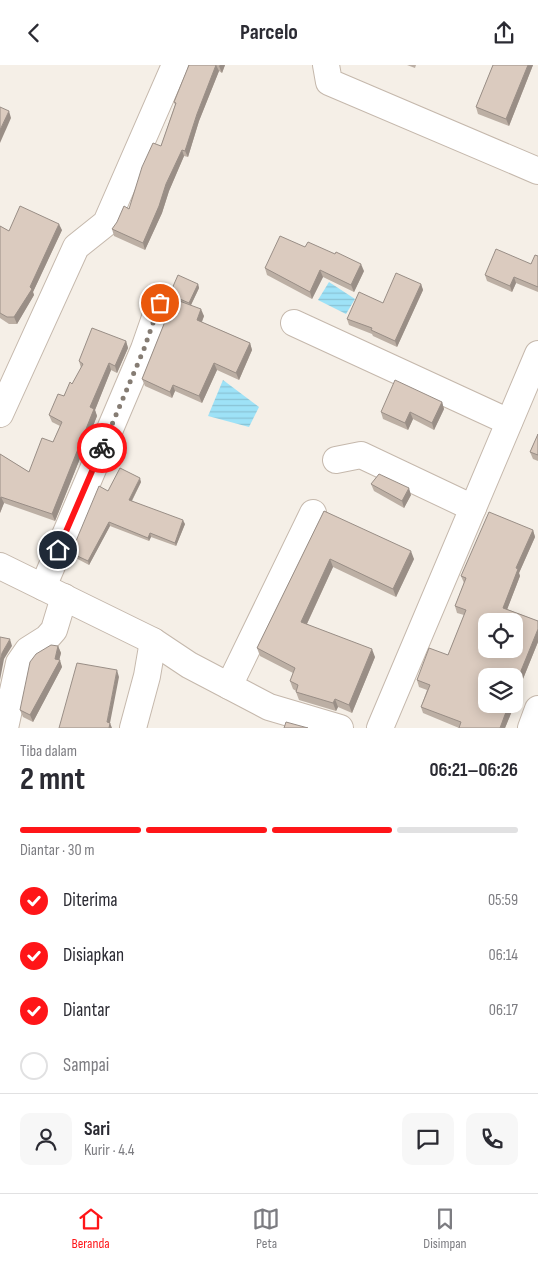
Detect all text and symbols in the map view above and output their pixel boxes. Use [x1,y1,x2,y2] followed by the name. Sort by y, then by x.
[20,19,48,47] icon: back
[240,19,298,46] text: Parcelo
[490,19,518,47] icon: share
[139,282,181,324] pin
[146,289,174,317] icon: bag
[77,423,127,473] courier
[88,434,116,462] icon: bike
[37,529,79,571] pin
[44,536,72,564] icon: home
[478,613,523,713] map controls
[478,613,523,658] button: locate
[478,668,523,713] button: layers
[20,742,77,761] text: Tiba dalam
[429,759,518,782] text: 06:21–06:26
[20,760,85,799] text: 2 mnt
[20,841,94,860] text: Diantar · 30 m
[20,887,48,915] icon: check
[63,889,118,912] text: Diterima
[488,891,518,910] text: 05:59
[20,942,48,970] icon: check
[63,944,124,967] text: Disiapkan
[489,946,518,965] text: 06:14
[20,997,48,1025] icon: check
[63,999,110,1022] text: Diantar
[489,1001,518,1020] text: 06:17
[63,1054,109,1077] text: Sampai
[20,1113,72,1165] button: person
[402,1113,454,1165] button: chat
[466,1113,518,1165] button: phone
[84,1118,110,1141] text: Sari
[84,1141,135,1160] text: Kurir · 4.4
[71,1205,110,1252] tab: Beranda
[252,1205,280,1252] tab: Peta
[423,1205,467,1252] tab: Disimpan

